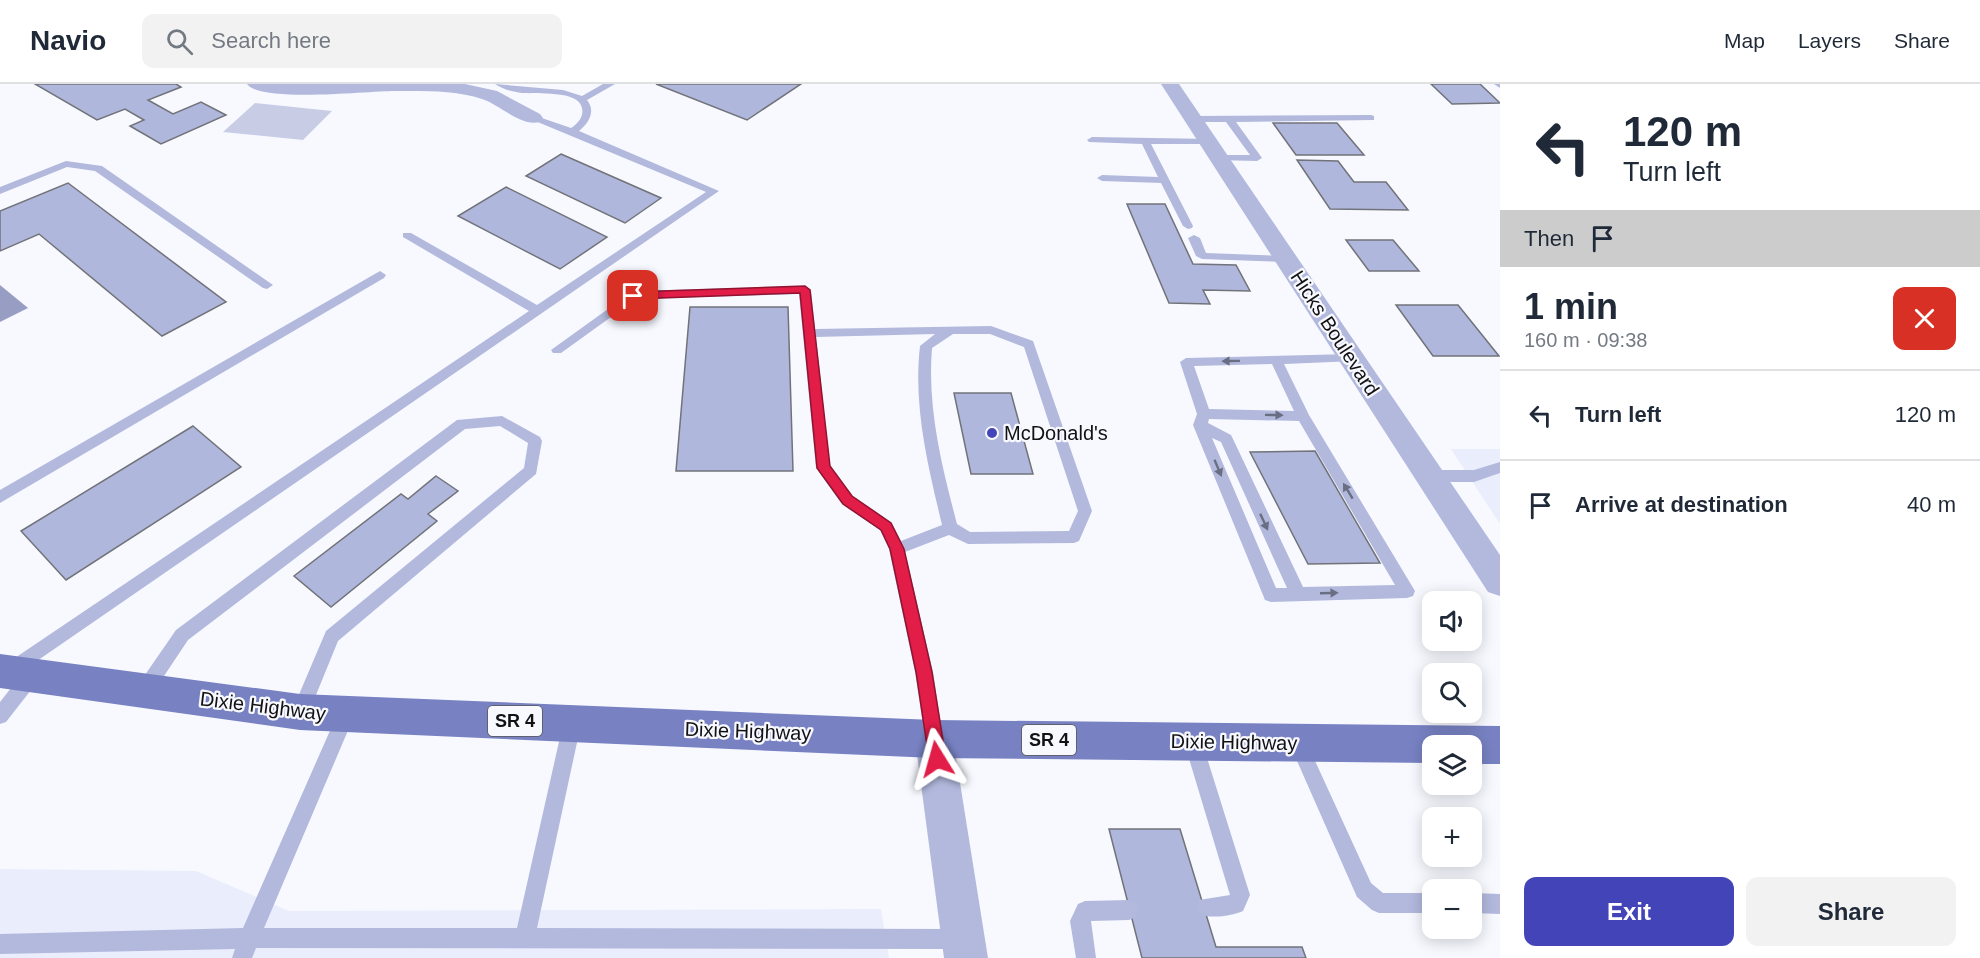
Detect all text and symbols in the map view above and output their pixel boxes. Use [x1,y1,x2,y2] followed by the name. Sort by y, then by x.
[142,14,562,68] search box
[30,25,106,56] text: Navio
[163,25,196,58] icon: search
[211,28,331,53] text: Search here
[1724,29,1765,52] text: Map
[1798,29,1861,52] text: Layers
[1894,29,1950,52] text: Share
[1524,108,1602,186] icon: left
[1623,108,1742,155] text: 120 m
[1623,157,1721,187] text: Turn left
[1586,222,1619,255] icon: arrive
[1524,226,1574,251] text: Then
[1286,266,1384,400] street label: Hicks Boulevard
[607,270,658,321] pin
[616,279,649,312] icon: arrive
[1524,286,1618,327] text: 1 min
[1893,287,1956,350] button: close
[1524,329,1647,351] text: 160 m · 09:38
[1221,356,1240,366] one-way arrow
[1524,399,1557,432] icon: left
[1575,402,1661,427] text: Turn left
[1895,402,1956,427] text: 120 m
[1265,410,1284,420] one-way arrow
[1004,422,1108,444] place label: McDonald's
[985,426,999,440] marker: McDonald's
[1213,459,1223,477] one-way arrow
[1342,483,1353,499] one-way arrow
[1524,489,1557,522] icon: arrive
[1575,492,1788,517] text: Arrive at destination
[1907,492,1956,517] text: 40 m
[1260,514,1269,531] one-way arrow
[1319,588,1338,598] one-way arrow
[1422,591,1482,939] map controls
[1422,591,1482,651] button: sound
[1422,663,1482,723] button: search
[199,687,327,725] street label: Dixie Highway
[488,706,542,736] road number: SR 4
[684,718,812,744] street label: Dixie Highway
[1022,725,1076,755] road number: SR 4
[905,727,969,791] position arrow
[1170,730,1298,754] street label: Dixie Highway
[1422,735,1482,795] button: layers
[1422,807,1482,867] button: +
[1524,877,1734,946] button: Exit
[1746,877,1956,946] button: Share
[1422,879,1482,939] button: −

